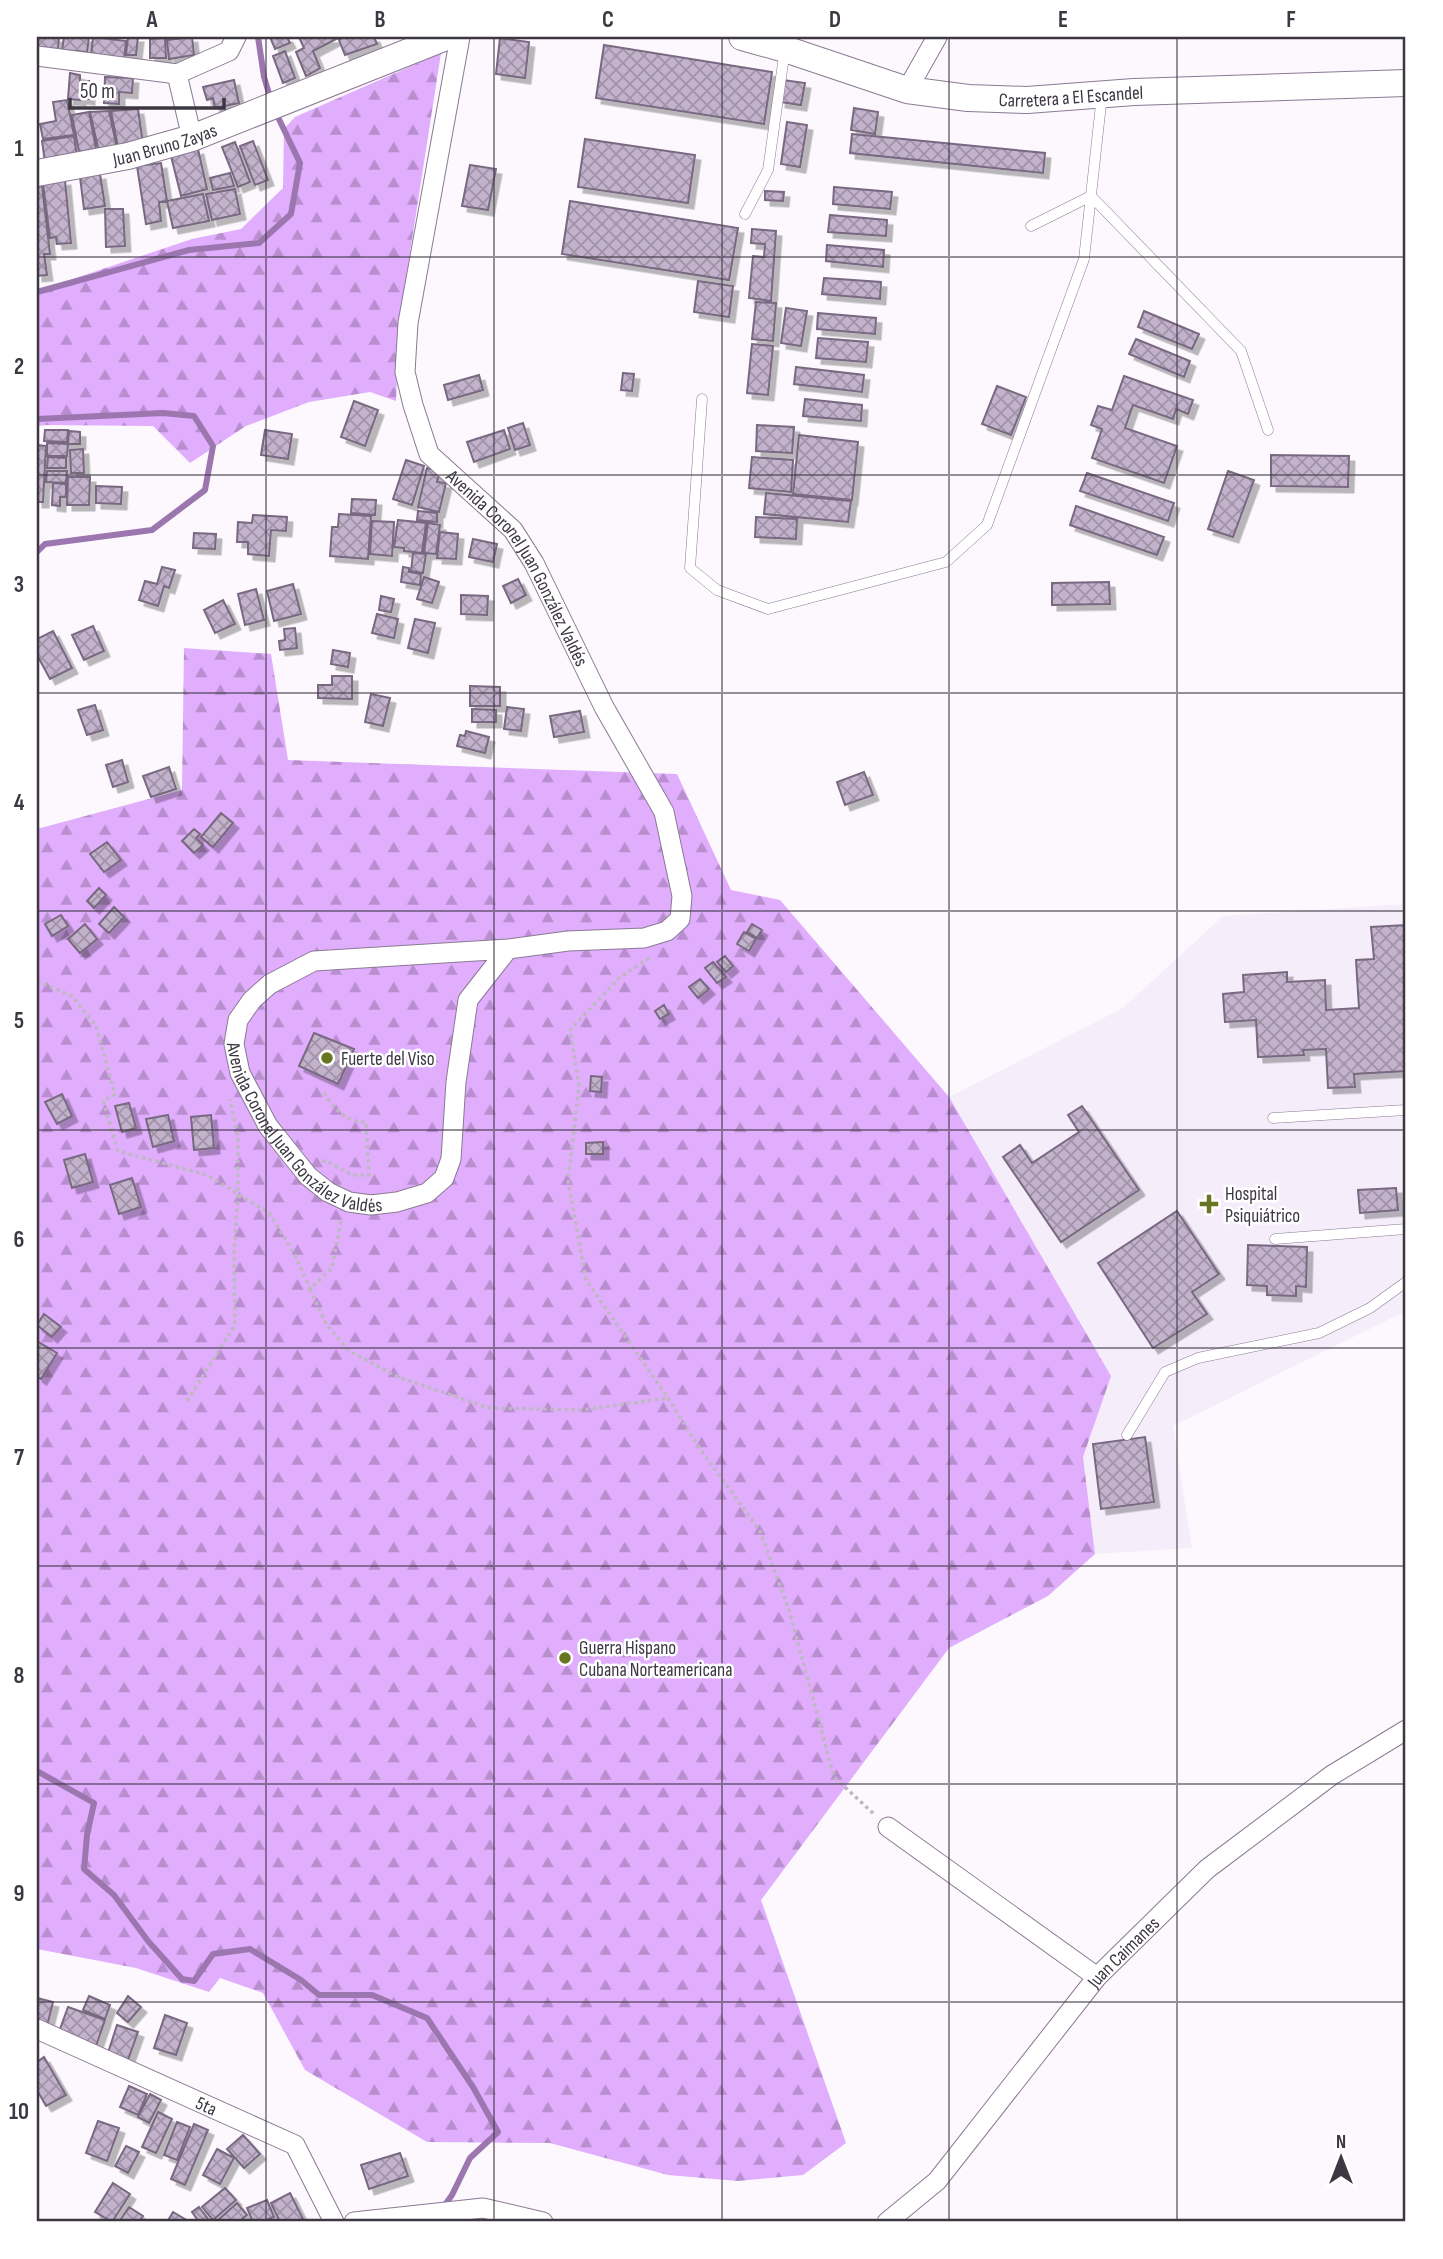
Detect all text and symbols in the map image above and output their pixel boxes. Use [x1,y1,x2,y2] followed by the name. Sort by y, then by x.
[146,6,159,34] text: A
[375,6,386,34] text: B
[602,6,614,34] text: C
[829,6,841,34] text: D
[1058,6,1068,34] text: E
[1286,6,1296,34] text: F
[70,66,224,110] scale bar
[80,79,115,104] text: 50 m
[998,82,1144,113] street label: Carretera a El Escandel
[110,119,221,172] street label: Juan Bruno Zayas
[14,135,24,163] text: 1
[14,353,24,381] text: 2
[440,465,592,671] street label: Avenida Coronel Juan González Valdés
[14,571,24,599] text: 3
[14,789,25,817] text: 4
[14,1007,24,1035] text: 5
[221,1039,384,1218] street label: Avenida Coronel Juan González Valdés
[341,1048,435,1071] place label: Fuerte del Viso
[319,1050,335,1066] marker: Fuerte del Viso
[1225,1183,1300,1228] place label: Hospital Psiquiátrico
[1199,1194,1219,1214] marker: Hospital Psiquiátrico
[14,1226,24,1254] text: 6
[14,1444,24,1472] text: 7
[579,1637,733,1682] place label: Guerra Hispano Cubana Norteamericana
[557,1650,573,1666] marker: Guerra Hispano Cubana Norteamericana
[14,1662,25,1690] text: 8
[14,1880,24,1908] text: 9
[1082,1912,1165,1994] street label: Juan Caimanes
[192,2092,220,2121] street label: 5ta
[9,2098,29,2126] text: 10
[1306,2122,1376,2192] north arrow
[1336,2131,1346,2154] text: N

